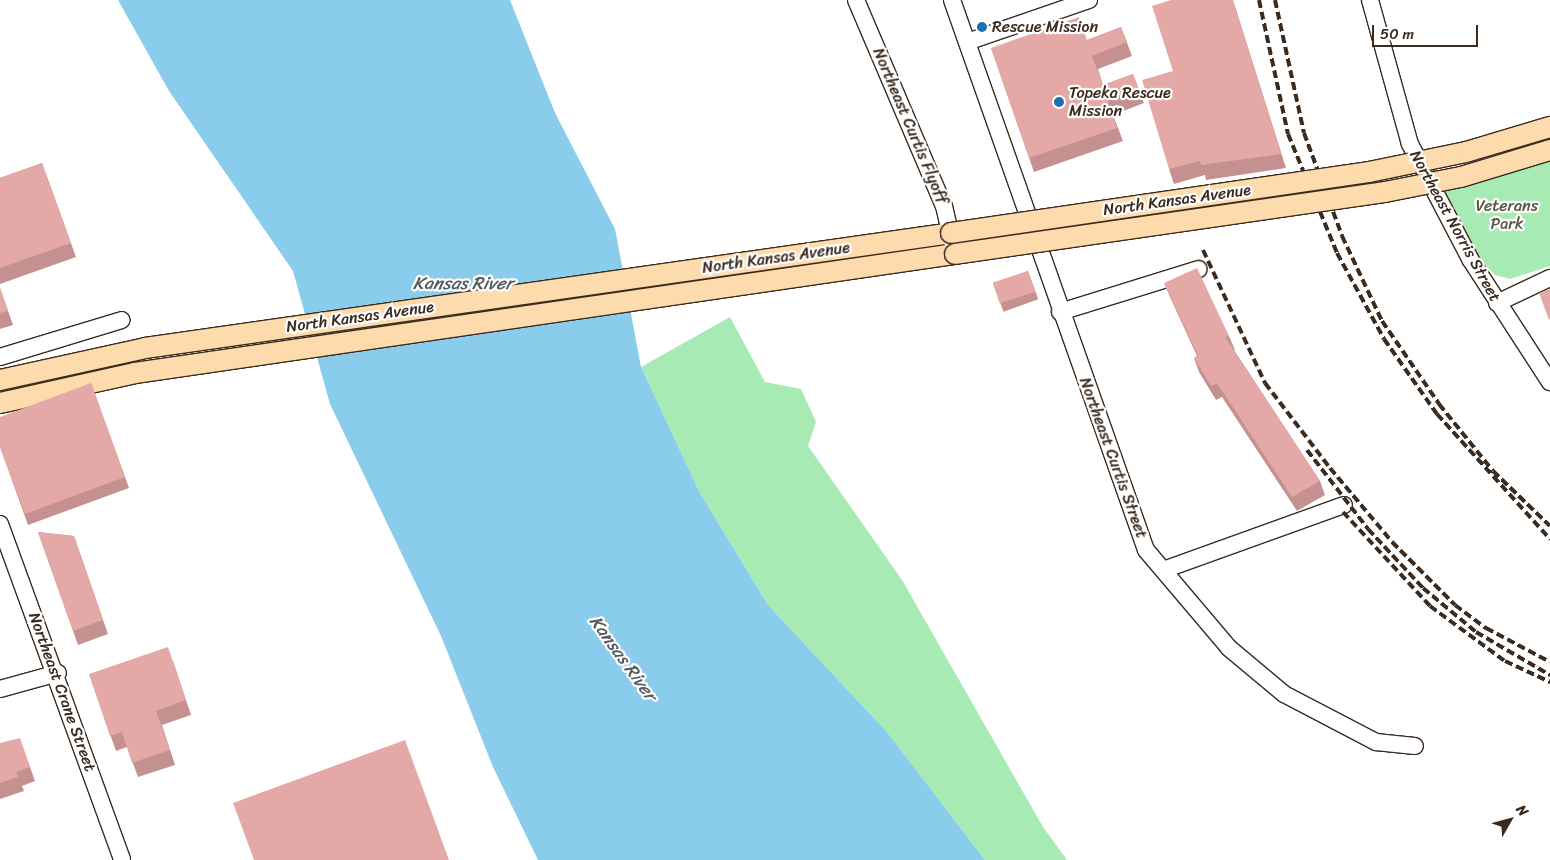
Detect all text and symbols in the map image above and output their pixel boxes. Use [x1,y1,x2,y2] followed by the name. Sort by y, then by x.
[1375,15,1481,47] scale bar
[992,17,1099,37] place label: Rescue Mission
[976,21,988,33] marker: Rescue Mission
[1380,21,1414,47] text: 50 m
[869,45,951,207] street label: Northeast Curtis Flyoff
[1069,83,1172,121] place label: Topeka Rescue Mission
[1053,96,1065,108] marker: Topeka Rescue Mission
[1405,147,1505,305] street label: Northeast Norris Street
[1102,180,1252,220] street label: North Kansas Avenue
[1476,196,1538,234] park label: Veterans Park
[701,238,851,278] street label: North Kansas Avenue
[413,272,513,294] water label: Kansas River
[285,297,435,337] street label: North Kansas Avenue
[1075,375,1151,541] street label: Northeast Curtis Street
[24,610,100,774] street label: Northeast Crane Street
[585,611,661,705] water label: Kansas River
[1485,795,1535,845] north arrow
[1509,799,1535,822] text: N

